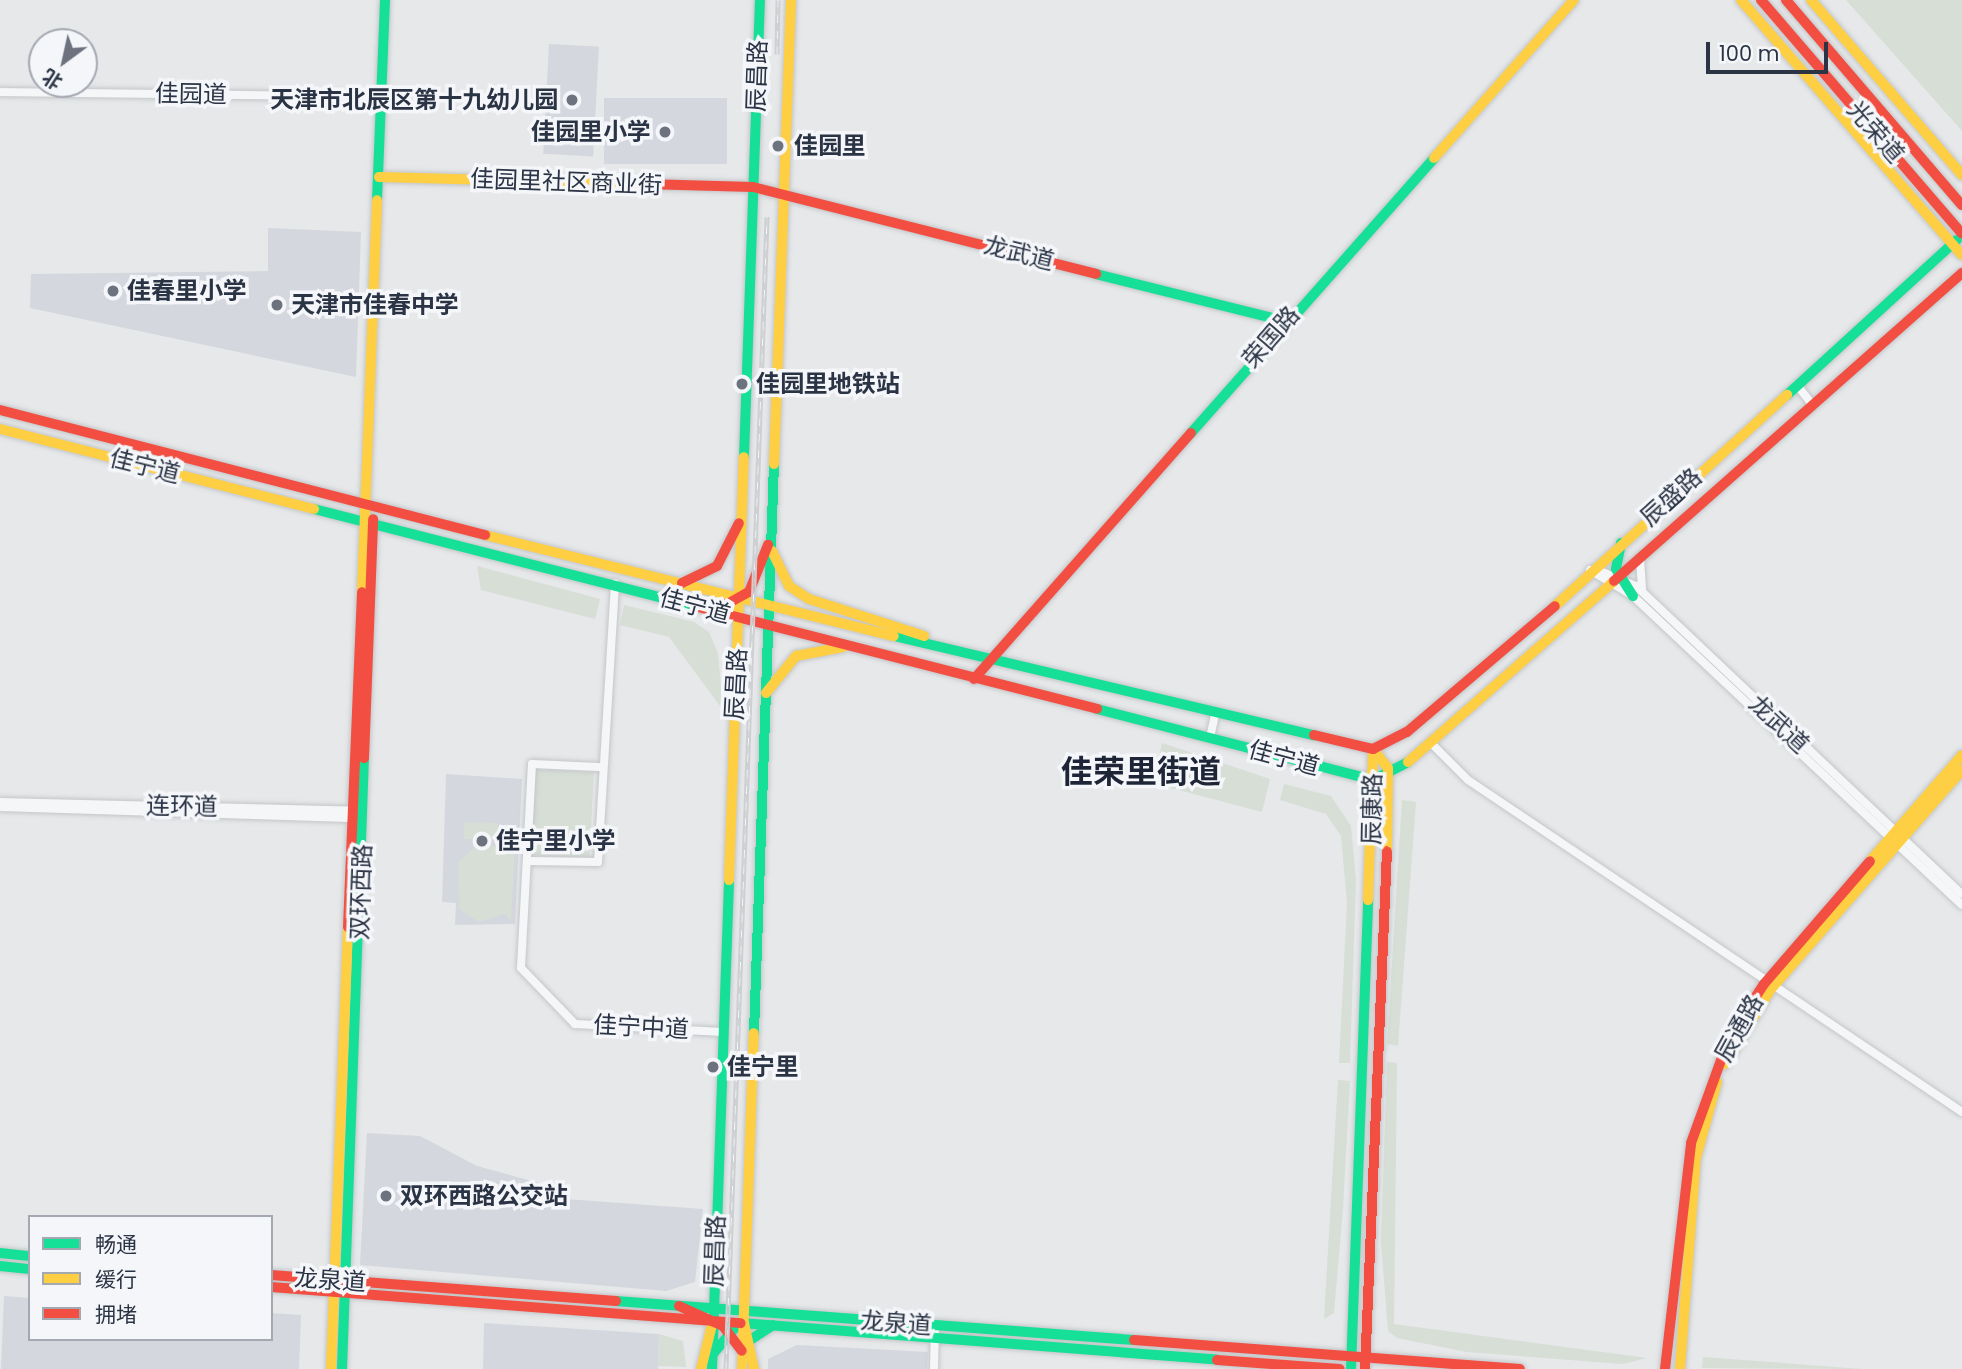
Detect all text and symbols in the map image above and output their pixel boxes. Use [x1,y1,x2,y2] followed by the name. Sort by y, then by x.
[28,28,98,98] north arrow
[1710,28,1832,72] scale bar
[1719,39,1779,68] text: 100 m
[741,40,773,112] street label: 辰昌路
[37,63,68,96] text: 北
[155,79,227,109] street label: 佳园道
[270,86,558,114] place label: 天津市北辰区第十九幼儿园
[564,92,580,108] marker: 天津市北辰区第十九幼儿园
[1842,95,1910,169] street label: 光荣道
[531,118,651,146] place label: 佳园里小学
[657,124,673,140] marker: 佳园里小学
[794,132,866,160] place label: 佳园里
[768,136,788,156] marker: 佳园里
[470,164,662,200] street label: 佳园里社区商业街
[981,230,1057,276] street label: 龙武道
[127,277,247,305] place label: 佳春里小学
[105,283,121,299] marker: 佳春里小学
[291,291,459,319] place label: 天津市佳春中学
[269,297,285,313] marker: 天津市佳春中学
[1237,300,1305,374] street label: 荣国路
[756,370,900,398] place label: 佳园里地铁站
[734,376,750,392] marker: 佳园里地铁站
[107,443,183,489] street label: 佳宁道
[1635,462,1707,532] street label: 辰盛路
[656,583,734,629] street label: 佳宁道
[720,647,752,721] street label: 辰昌路
[1743,689,1815,759] street label: 龙武道
[1245,735,1323,781] street label: 佳宁道
[1061,753,1221,791] district label: 佳荣里街道
[1357,773,1387,845] street label: 辰康路
[146,791,218,821] street label: 连环道
[496,827,616,855] place label: 佳宁里小学
[474,833,490,849] marker: 佳宁里小学
[345,844,377,940] street label: 双环西路
[1709,990,1769,1066] street label: 辰通路
[592,1010,690,1044] street label: 佳宁中道
[727,1053,799,1081] place label: 佳宁里
[705,1059,721,1075] marker: 佳宁里
[400,1182,568,1210] place label: 双环西路公交站
[378,1188,394,1204] marker: 双环西路公交站
[28,1215,273,1341] legend
[699,1215,731,1287] street label: 辰昌路
[95,1230,137,1259] text: 畅通
[293,1263,367,1297] street label: 龙泉道
[95,1265,137,1294] text: 缓行
[95,1300,137,1329] text: 拥堵
[859,1306,933,1340] street label: 龙泉道

